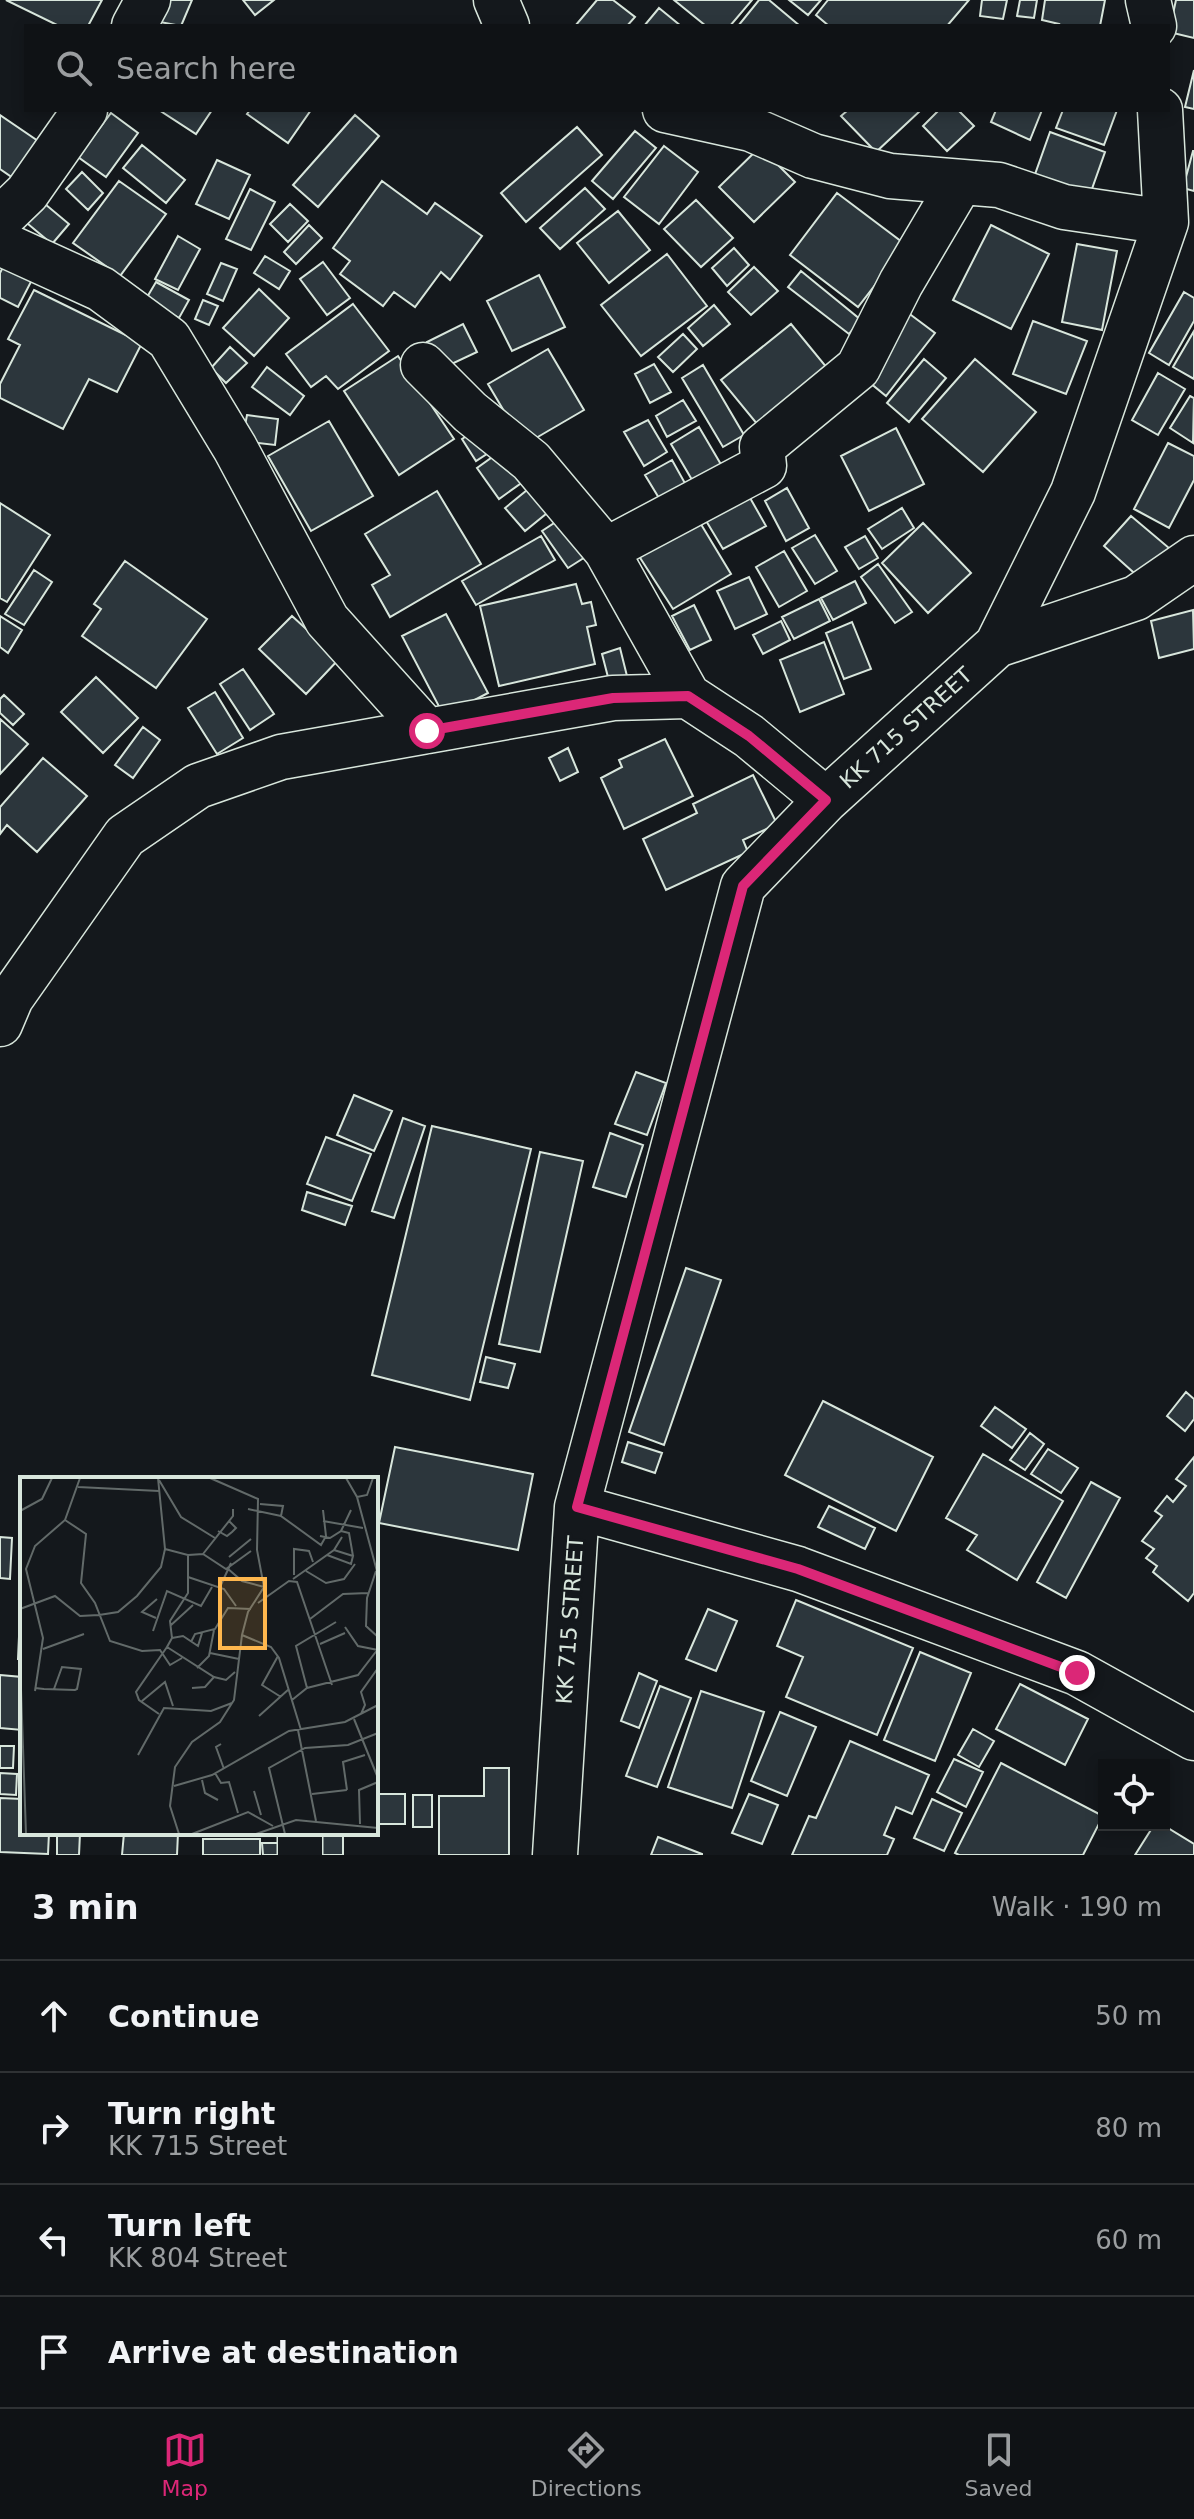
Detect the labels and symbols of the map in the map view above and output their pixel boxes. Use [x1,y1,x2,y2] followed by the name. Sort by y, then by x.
[835,662,977,794] street label: KK 715 STREET
[409,713,445,749] route start
[20,1477,378,1835] inset map
[552,1534,588,1705] street label: KK 715 STREET
[1059,1655,1095,1691] route end

